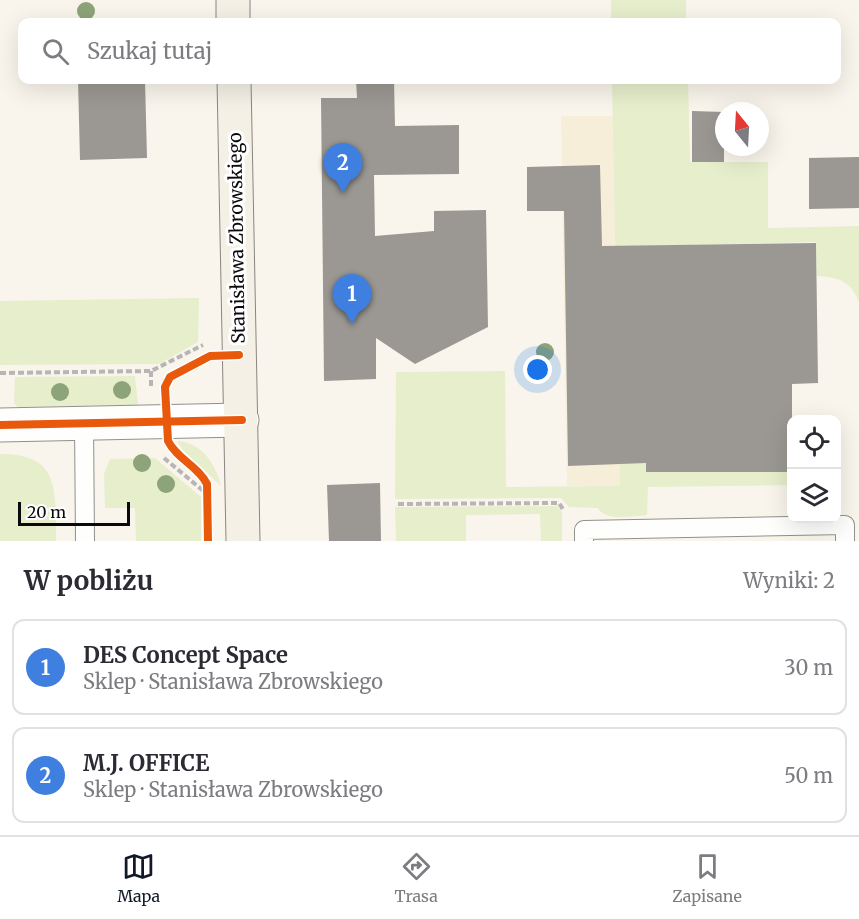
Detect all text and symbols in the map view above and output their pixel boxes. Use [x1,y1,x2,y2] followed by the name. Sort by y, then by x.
[18,18,841,84] search box
[39,35,72,68] icon: search
[87,37,212,65] text: Szukaj tutaj
[715,102,769,156] north arrow
[223,132,250,344] street label: Stanisława Zbrowskiego
[324,144,362,193] pin: 2
[332,274,372,324] pin: 1
[523,355,552,384] your location
[787,415,841,523] map controls
[787,415,841,469] button: locate
[787,469,841,523] button: layers
[18,499,130,526] scale bar
[27,502,66,522] text: 20 m
[24,564,153,597] text: W pobliżu
[743,568,835,593] text: Wyniki: 2
[83,641,288,669] text: DES Concept Space
[41,655,50,680] text: 1
[784,655,833,680] text: 30 m
[83,669,383,694] text: Sklep · Stanisława Zbrowskiego
[83,749,209,777] text: M.J. OFFICE
[40,763,51,788] text: 2
[784,763,833,788] text: 50 m
[83,777,383,802] text: Sklep · Stanisława Zbrowskiego
[117,850,160,906] tab: Mapa
[394,850,438,906] tab: Trasa
[672,850,742,906] tab: Zapisane

